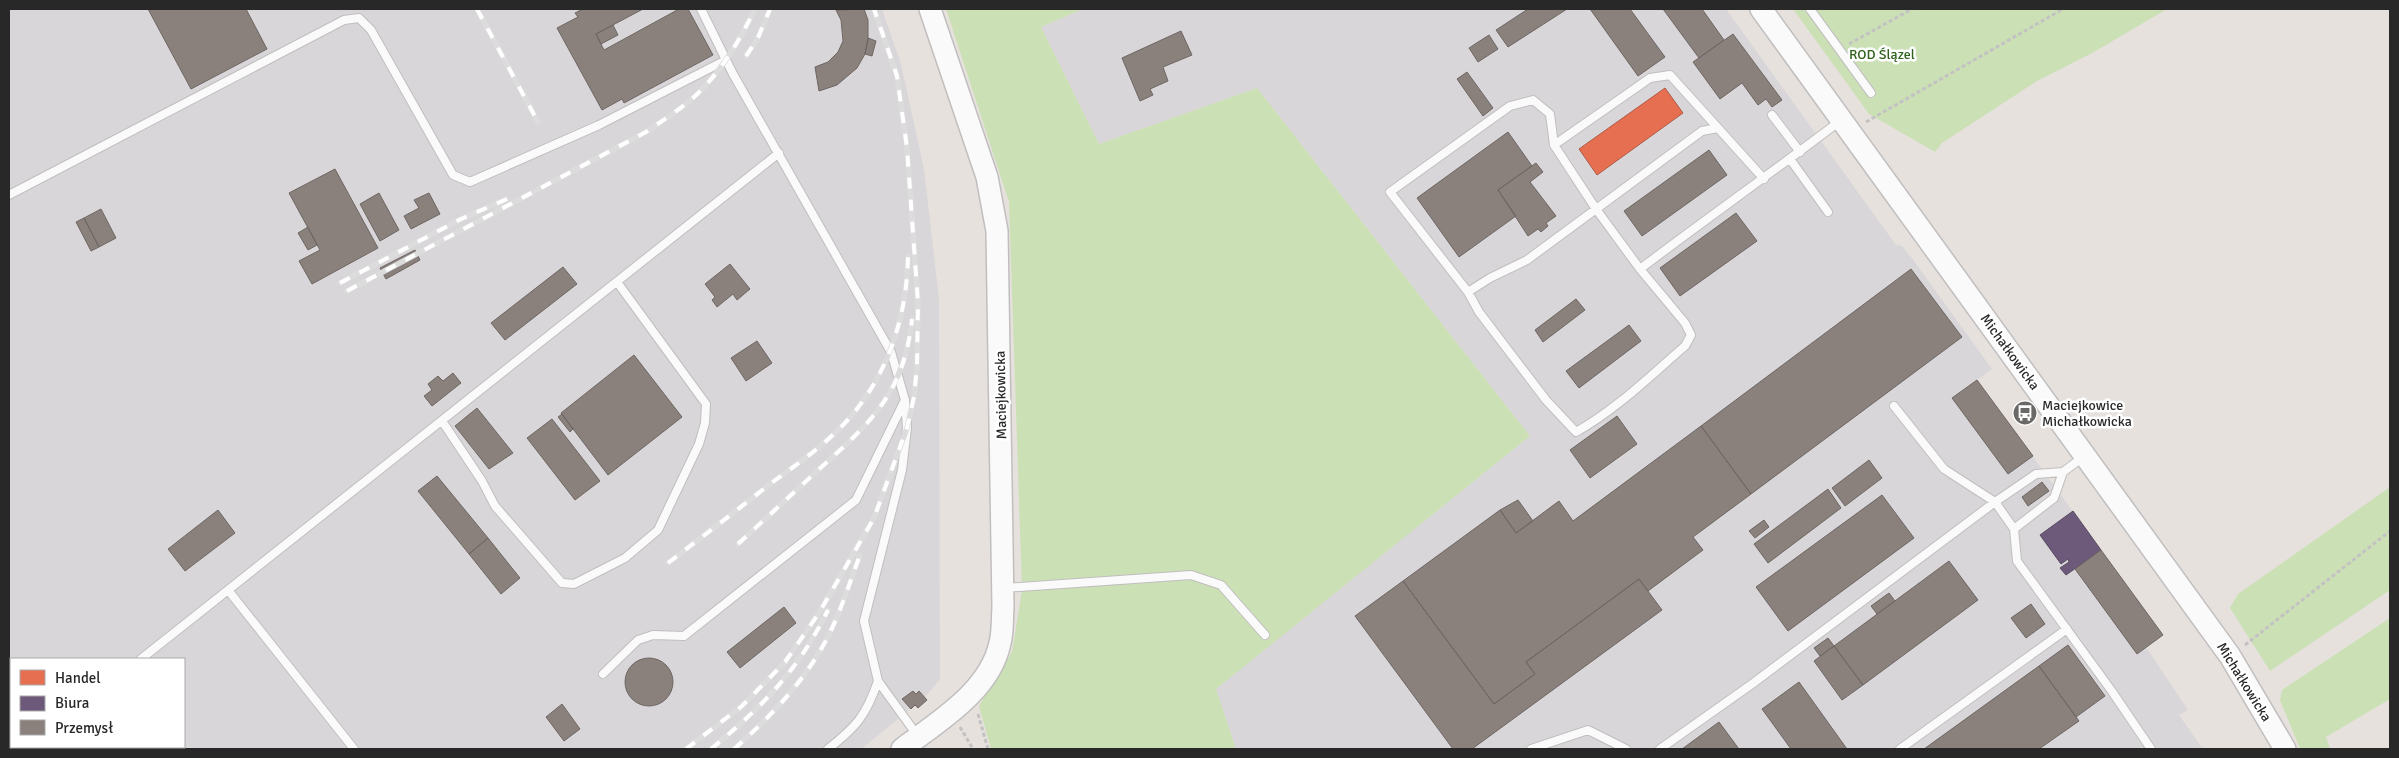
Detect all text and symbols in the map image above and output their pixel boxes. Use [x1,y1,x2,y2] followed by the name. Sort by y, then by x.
[1849,46,1915,63] park label: ROD Ślązel
[1977,311,2043,393] street label: Michałkowicka
[992,351,1010,439] street label: Maciejkowicka
[2042,397,2132,430] place label: Maciejkowice Michałkowicka
[2012,400,2038,426] bus stop icon: Maciejkowice Michałkowicka
[2213,639,2275,725] street label: Michałkowicka
[10,658,185,748] legend
[55,669,101,687] text: Handel
[55,694,89,712] text: Biura
[55,719,113,737] text: Przemysł

